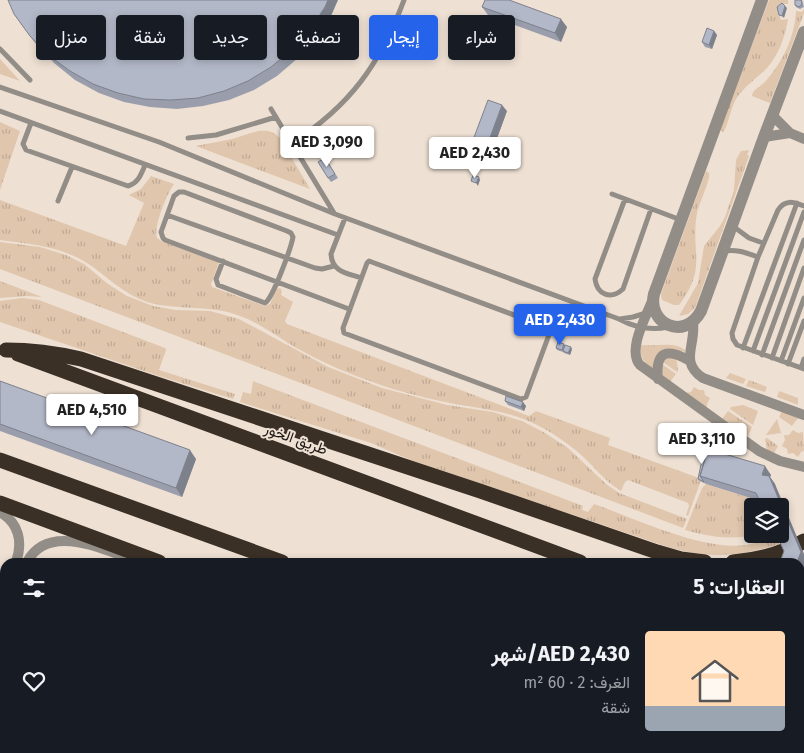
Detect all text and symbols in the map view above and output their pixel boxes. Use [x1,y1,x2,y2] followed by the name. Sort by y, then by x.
[36,15,106,60] chip: منزل
[116,15,184,60] chip: شقة
[194,15,267,60] chip: جديد
[277,15,359,60] chip: تصفية
[369,15,438,60] chip: إيجار
[448,15,515,60] chip: شراء
[270,126,384,168] pin: AED 3,090
[291,132,363,151] text: AED 3,090
[418,136,532,179] pin: AED 2,430
[440,143,510,162] text: AED 2,430
[503,304,617,346] pin: AED 2,430
[525,310,595,329] text: AED 2,430
[35,394,149,436] pin: AED 4,510
[57,400,127,419] text: AED 4,510
[261,419,330,460] street label: طريق الخور
[645,422,759,465] pin: AED 3,110
[669,429,735,448] text: AED 3,110
[744,498,789,543] map controls
[744,498,789,543] button: layers
[20,574,48,602] icon: filters
[693,574,785,600] text: العقارات: 5
[491,641,630,667] text: AED 2,430/شهر
[685,651,745,711] icon: home
[20,667,48,695] icon: heart
[523,673,630,692] text: الغرف: 2 · 60 m²
[601,698,630,717] text: شقة

